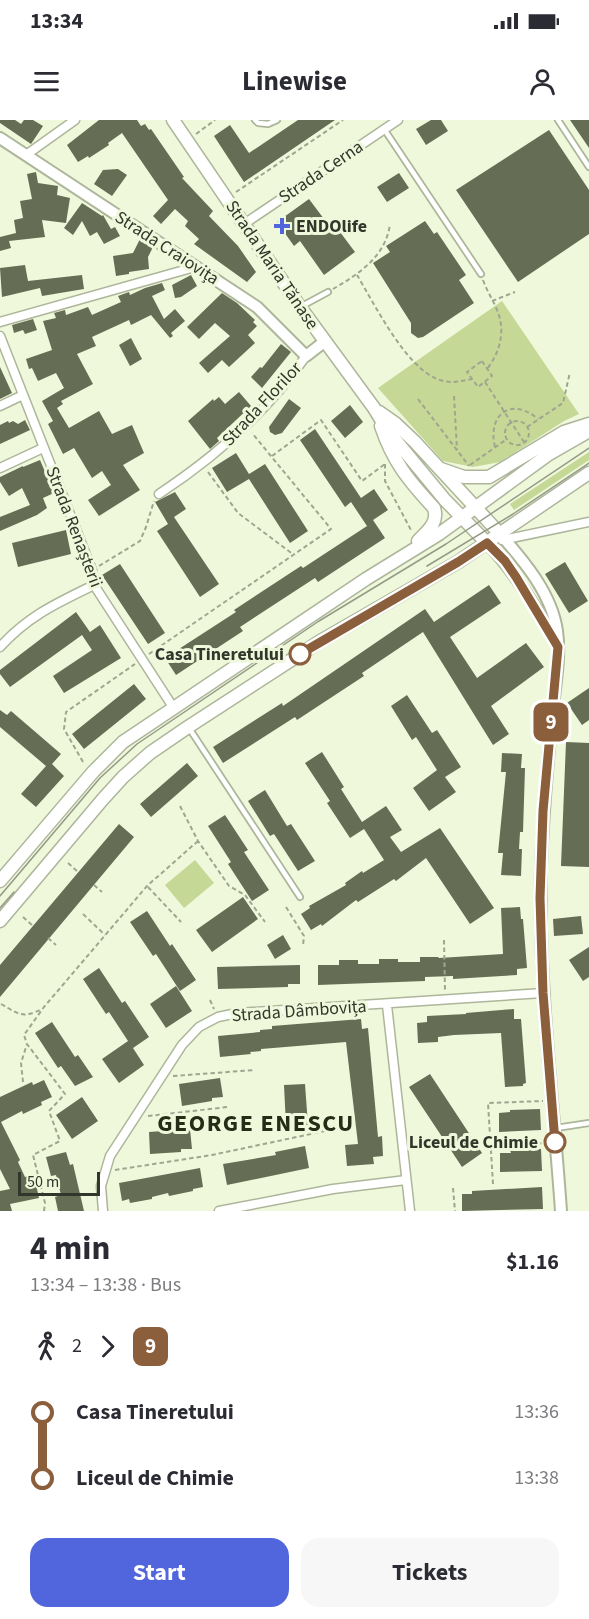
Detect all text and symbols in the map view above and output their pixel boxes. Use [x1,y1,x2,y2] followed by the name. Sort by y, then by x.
[30,5,83,37] text: 13:34
[242,62,347,101] text: Linewise
[30,65,63,98] icon: menu
[526,65,559,98] icon: person
[274,134,368,210] street label: Strada Cerna
[219,195,325,335] street label: Strada Maria Tănase
[110,205,224,291] street label: Strada Craiovița
[296,214,367,239] place label: ENDOlife
[273,217,291,235] marker: ENDOlife
[216,356,308,452] street label: Strada Florilor
[39,463,109,591] street label: Strada Renașterii
[155,642,284,667] place label: Casa Tineretului
[289,643,311,665] marker: Casa Tineretului
[532,702,570,742] line badge: 9
[545,707,557,737] text: 9
[231,994,367,1028] street label: Strada Dâmbovița
[157,1106,355,1141] district label: GEORGE ENESCU
[409,1130,538,1155] place label: Liceul de Chimie
[544,1131,566,1153] marker: Liceul de Chimie
[18,1169,100,1196] scale bar
[27,1171,59,1193] text: 50 m
[30,1225,110,1272] text: 4 min
[506,1246,559,1278] text: $1.16
[30,1271,181,1299] text: 13:34 – 13:38 · Bus
[30,1330,63,1363] icon: walk
[91,1330,124,1363] icon: forward
[145,1331,156,1361] text: 9
[72,1332,82,1360] text: 2
[76,1396,234,1428] text: Casa Tineretului
[514,1398,559,1426] text: 13:36
[76,1462,234,1494] text: Liceul de Chimie
[514,1464,559,1492] text: 13:38
[30,1538,289,1607] button: Start
[301,1538,559,1607] button: Tickets

